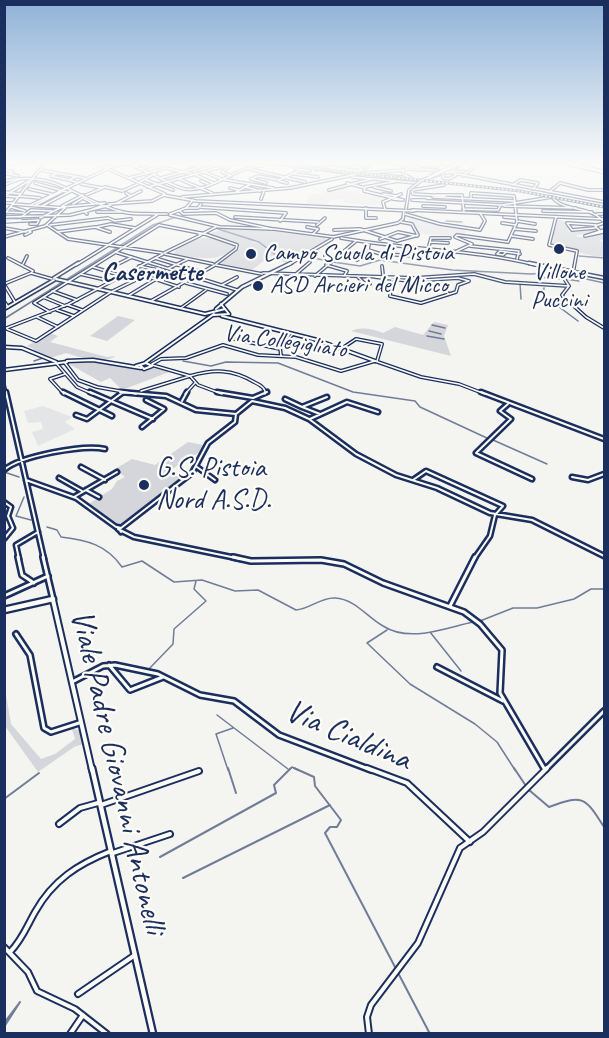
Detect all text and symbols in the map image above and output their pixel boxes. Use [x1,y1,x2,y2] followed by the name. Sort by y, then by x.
[263,240,454,268] place label: Campo Scuola di Pistoia
[552,242,566,256] marker: Villone Puccini
[244,247,258,261] marker: Campo Scuola di Pistoia
[102,257,202,289] district label: Casermette
[531,259,587,315] place label: Villone Puccini
[270,272,448,300] place label: ASD Arcieri del Micco
[251,279,265,293] marker: ASD Arcieri del Micco
[222,319,348,365] street label: Via Collegigliato
[156,452,271,518] place label: G.S. Pistoia Nord A.S.D.
[137,478,151,492] marker: G.S. Pistoia Nord A.S.D.
[60,606,174,938] street label: Viale Padre Giovanni Antonelli
[279,692,417,780] street label: Via Cialdina

